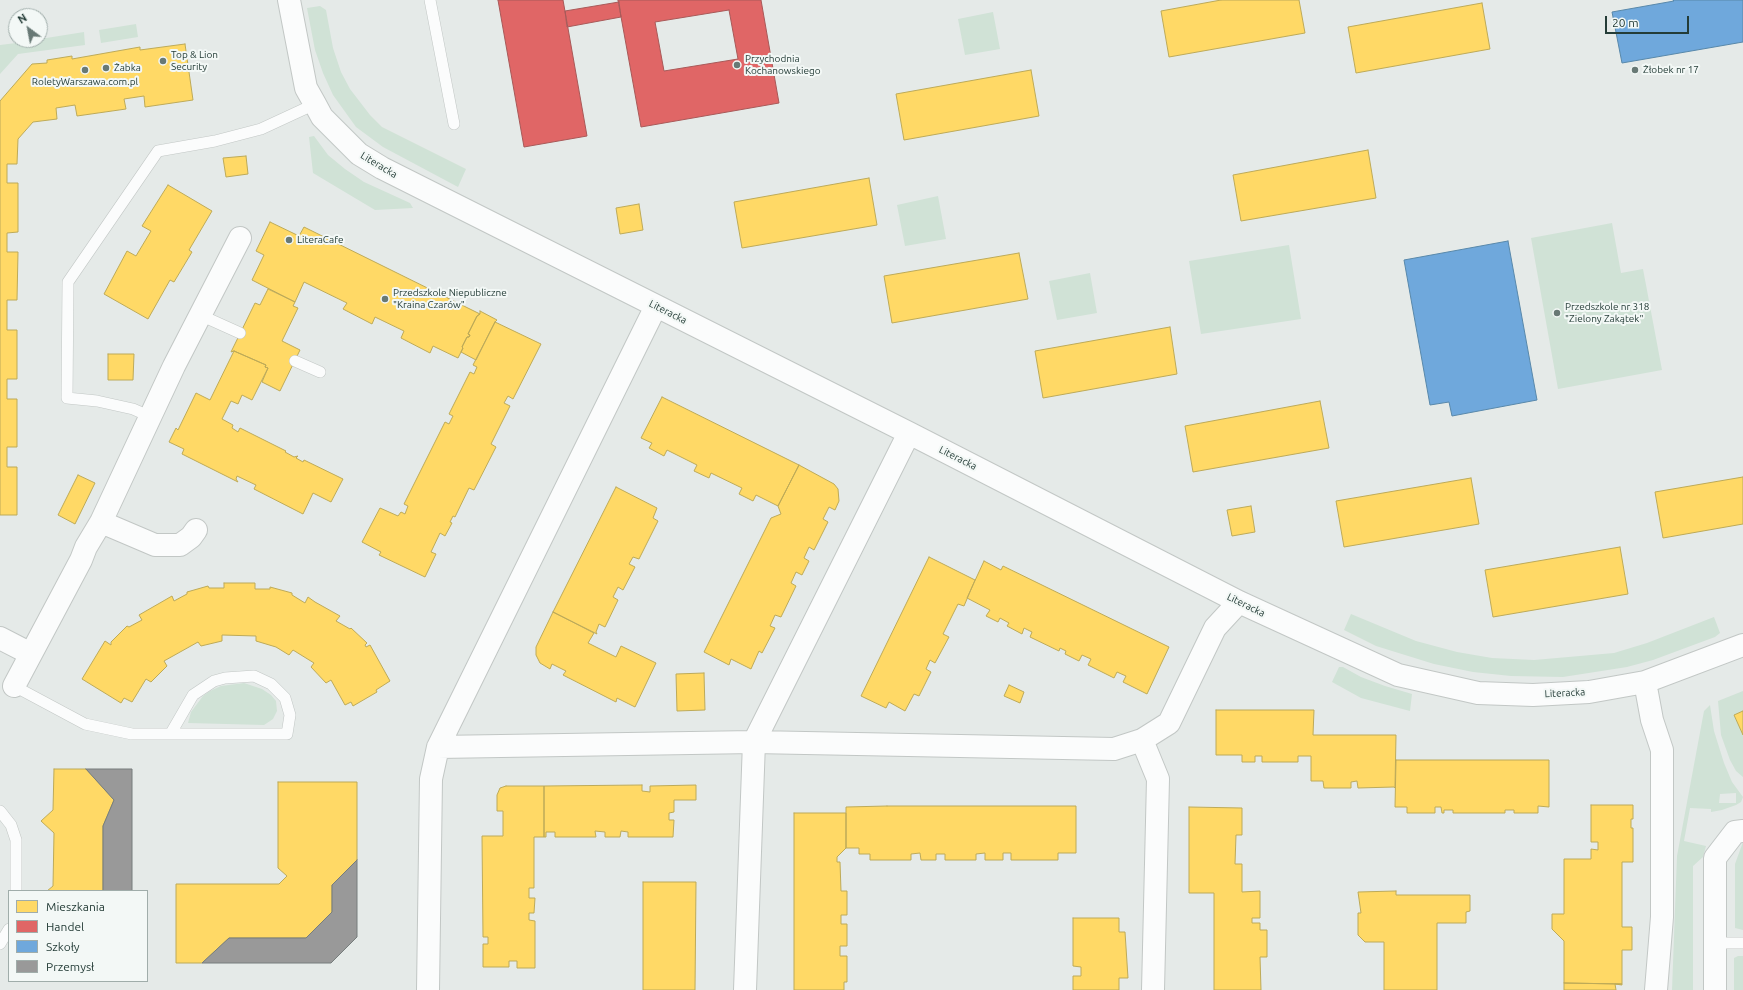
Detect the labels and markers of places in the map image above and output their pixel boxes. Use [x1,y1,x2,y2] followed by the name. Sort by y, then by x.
[171,49,218,72] place label: Top & Lion Security
[745,53,821,76] place label: Przychodnia Kochanowskiego
[158,56,168,66] marker: Top & Lion Security
[732,60,742,70] marker: Przychodnia Kochanowskiego
[114,62,141,74] place label: Żabka
[101,63,111,73] marker: Żabka
[1643,64,1699,76] place label: Żłobek nr 17
[80,65,90,75] marker: RoletyWarszawa.com.pl
[1630,65,1640,75] marker: Żłobek nr 17
[32,76,138,88] place label: RoletyWarszawa.com.pl
[297,234,343,246] place label: LiteraCafe
[284,235,294,245] marker: LiteraCafe
[393,287,507,310] place label: Przedszkole Niepubliczne "Kraina Czarów"
[380,294,390,304] marker: Przedszkole Niepubliczne "Kraina Czarów"
[1565,301,1649,324] place label: Przedszkole nr 318 "Zielony Zakątek"
[1552,308,1562,318] marker: Przedszkole nr 318 "Zielony Zakątek"

